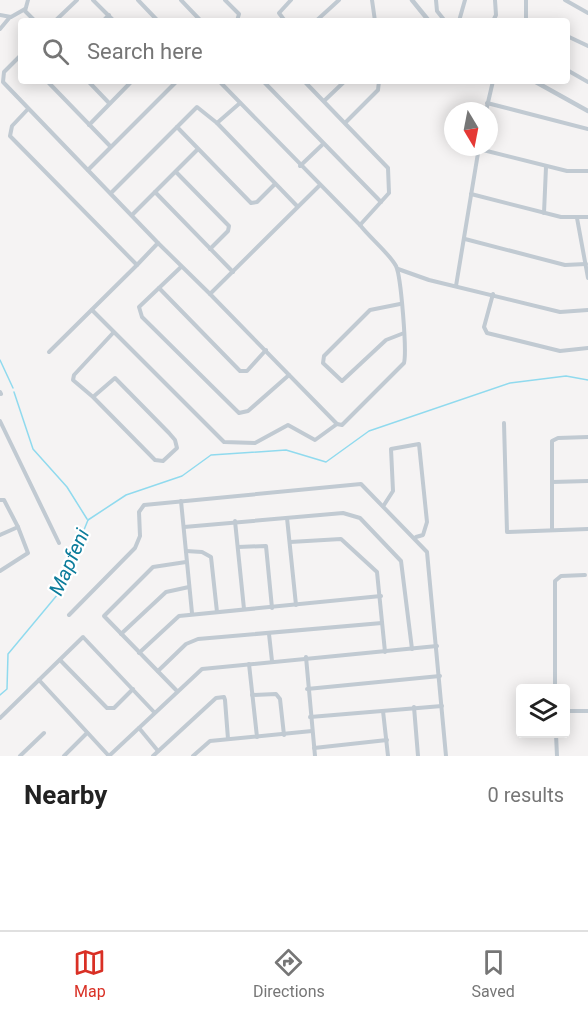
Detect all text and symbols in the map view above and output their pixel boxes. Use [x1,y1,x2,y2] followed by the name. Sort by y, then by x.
[18,18,570,84] search box
[39,35,72,68] icon: search
[87,39,203,64] text: Search here
[444,102,498,156] north arrow
[44,525,94,599] water label: Mapfeni
[516,684,570,738] map controls
[516,684,570,738] button: layers
[24,780,107,810] text: Nearby
[488,783,564,807] text: 0 results
[73,946,106,1001] tab: Map
[253,946,325,1001] tab: Directions
[471,946,515,1001] tab: Saved

